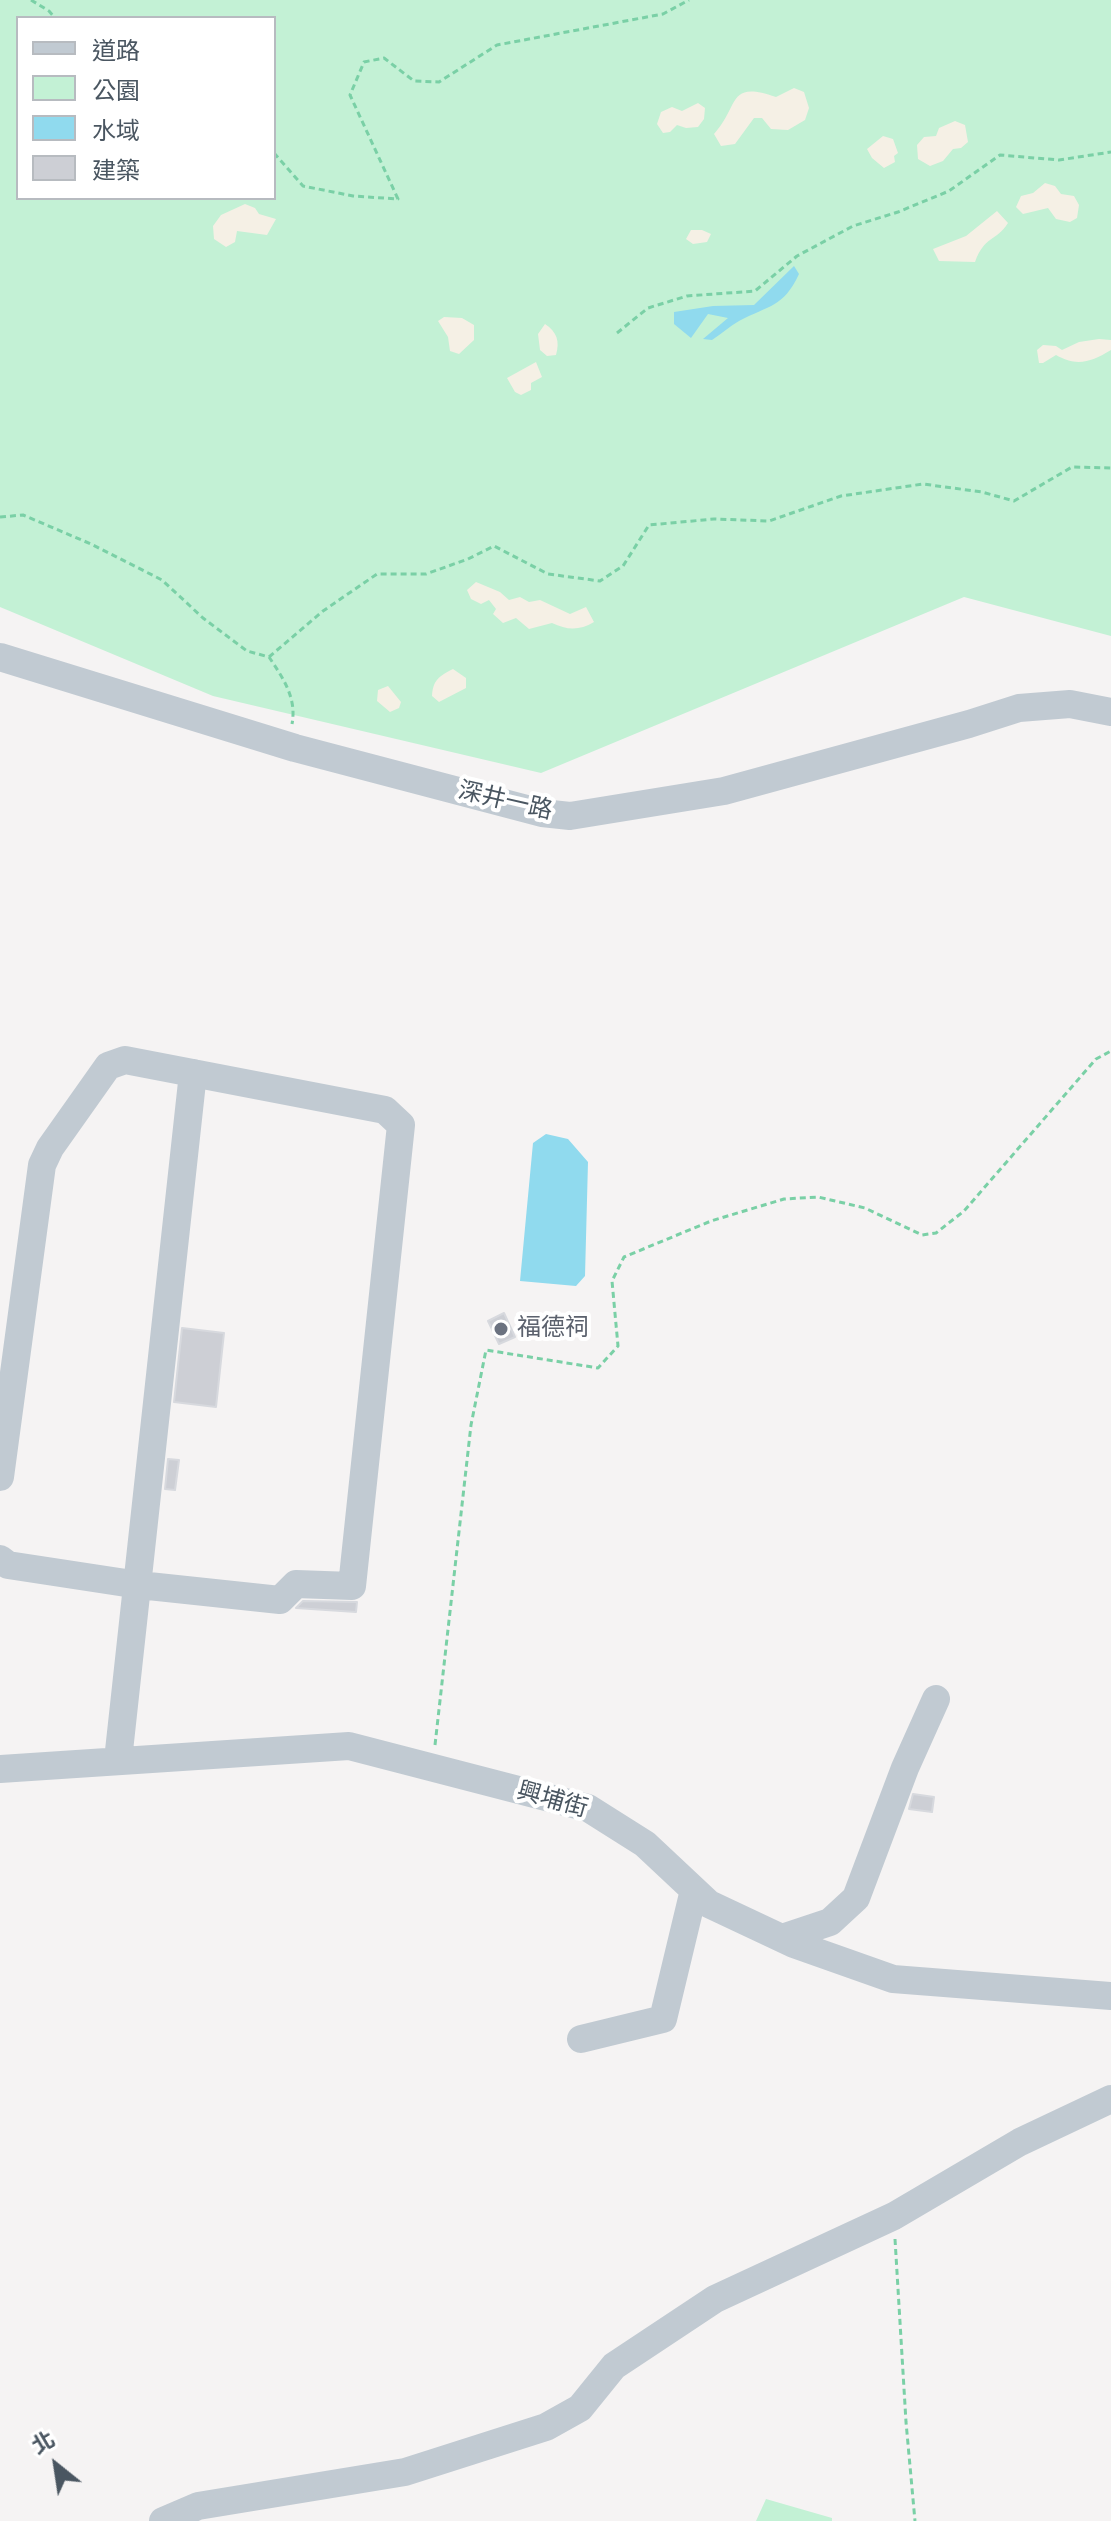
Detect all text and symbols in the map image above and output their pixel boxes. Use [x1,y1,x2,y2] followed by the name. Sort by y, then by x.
[16,16,276,200] legend
[92,37,140,66] text: 道路
[92,77,140,106] text: 公園
[92,117,140,146] text: 水域
[92,157,140,186] text: 建築
[455,777,555,827] street label: 深井一路
[517,1315,589,1343] place label: 福德祠
[492,1320,510,1338] marker: 福德祠
[513,1777,591,1825] street label: 興埔街
[16,2425,96,2505] north arrow
[27,2427,60,2461] text: 北

